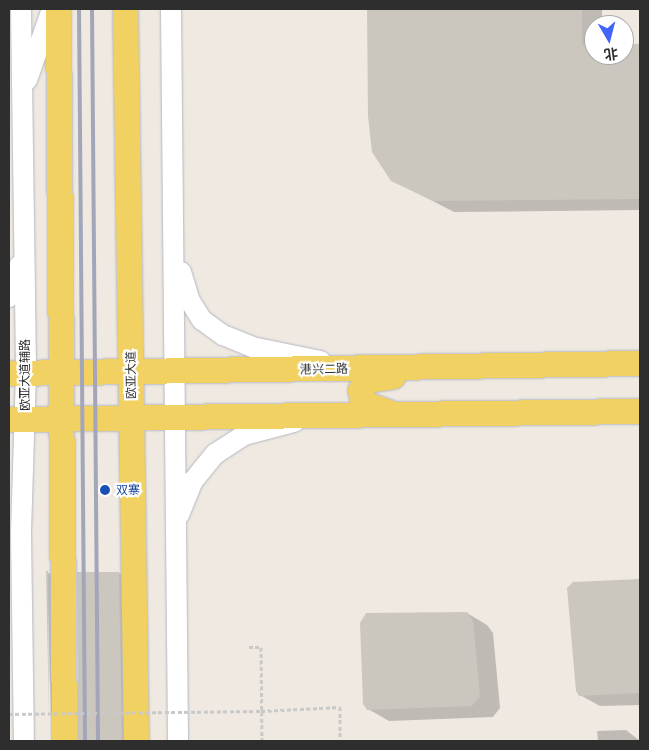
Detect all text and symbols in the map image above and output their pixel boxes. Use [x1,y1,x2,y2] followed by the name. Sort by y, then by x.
[584,15,634,65] north arrow
[603,44,619,64] text: 北
[18,339,32,411] street label: 欧亚大道辅路
[123,351,139,399] street label: 欧亚大道
[300,361,348,377] street label: 港兴二路
[98,483,112,497] marker: 双寨
[116,483,140,497] place label: 双寨

